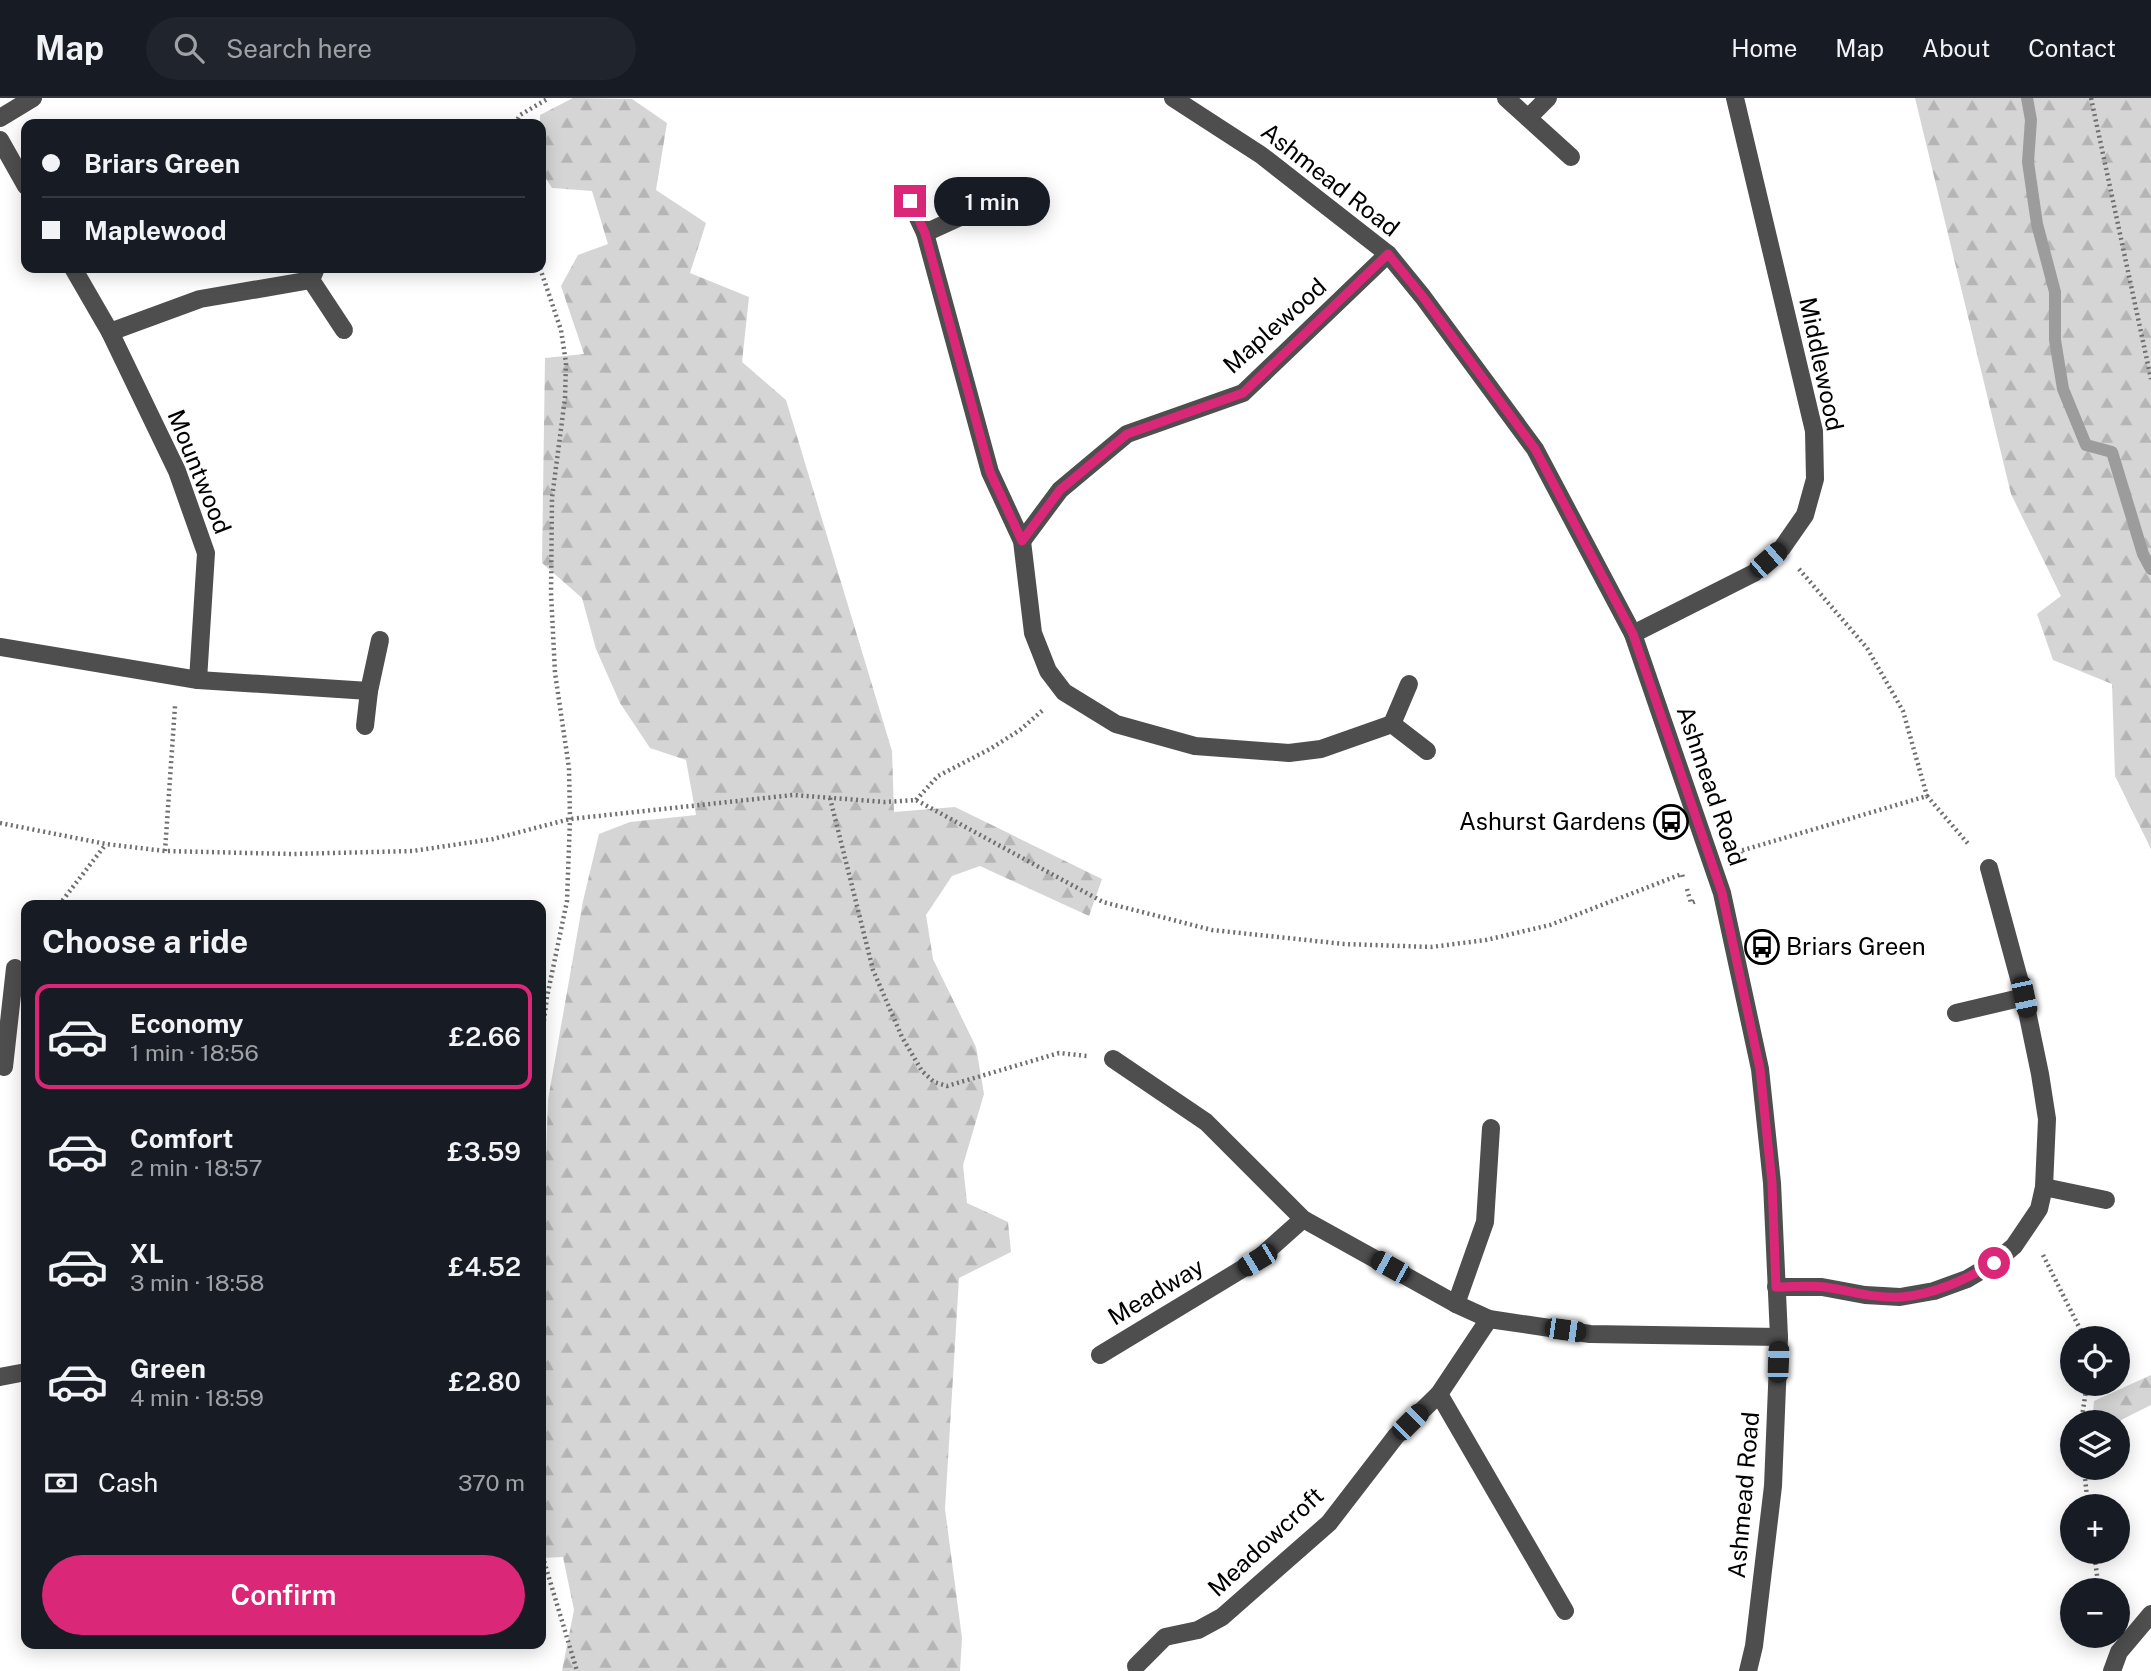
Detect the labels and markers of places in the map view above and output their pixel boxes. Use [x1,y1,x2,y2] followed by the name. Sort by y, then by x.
[1652,803,1690,841] bus stop icon: Ashurst Gardens
[1459,807,1646,835] place label: Ashurst Gardens
[1743,928,1781,966] bus stop icon: Briars Green
[1786,932,1926,960] place label: Briars Green

